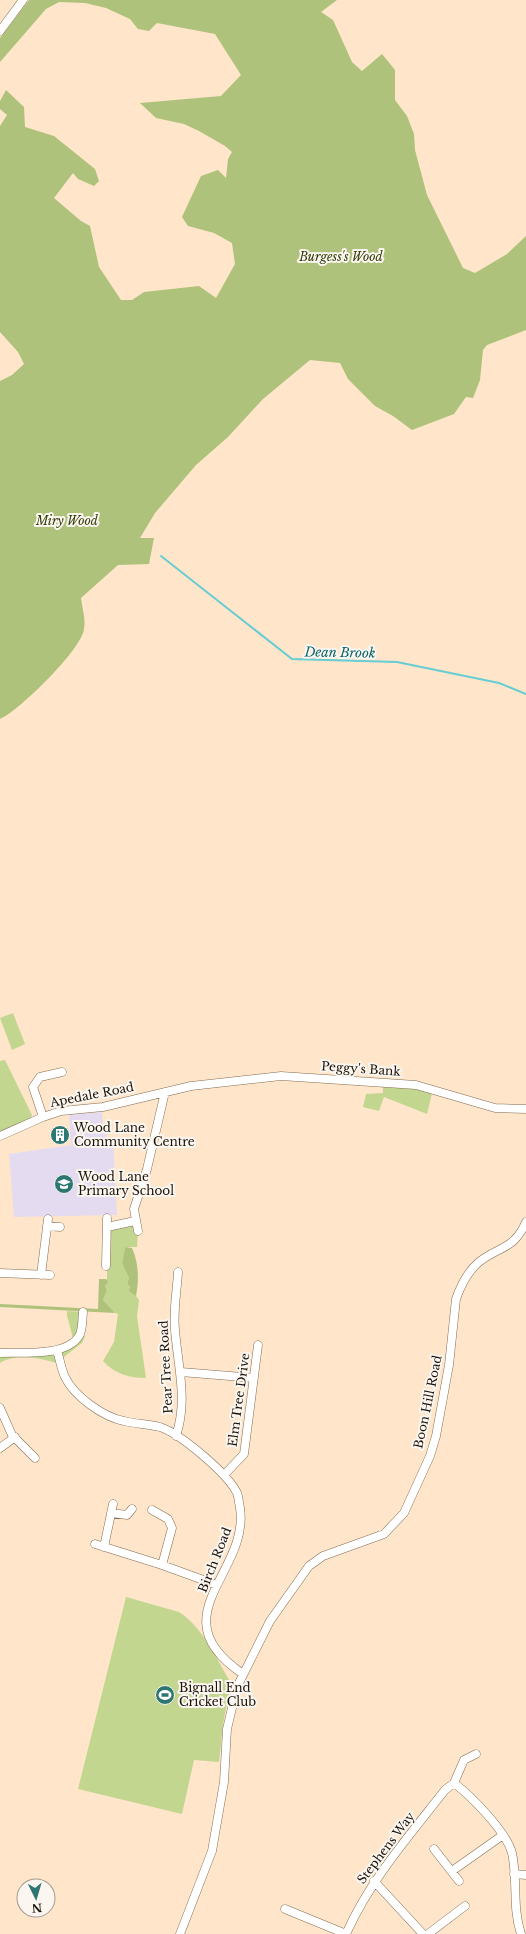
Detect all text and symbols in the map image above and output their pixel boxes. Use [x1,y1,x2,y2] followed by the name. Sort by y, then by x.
[298,249,384,264] park label: Burgess's Wood
[35,513,99,528] park label: Miry Wood
[303,643,376,662] water label: Dean Brook
[321,1058,402,1079] street label: Peggy's Bank
[48,1079,135,1110] street label: Apedale Road
[73,1120,195,1149] place label: Wood Lane Community Centre
[49,1124,71,1146] building icon: Wood Lane Community Centre
[77,1169,174,1198] place label: Wood Lane Primary School
[53,1173,75,1195] school or university icon: Wood Lane Primary School
[156,1320,175,1414] street label: Pear Tree Road
[225,1352,253,1448] street label: Elm Tree Drive
[410,1354,445,1450] street label: Boon Hill Road
[195,1525,234,1595] street label: Birch Road
[179,1680,256,1709] place label: Bignall End Cricket Club
[154,1684,176,1706] sports icon: Bignall End Cricket Club
[354,1809,418,1887] street label: Stephens Way
[16,1878,56,1918] north arrow
[30,1901,43,1915] text: N

